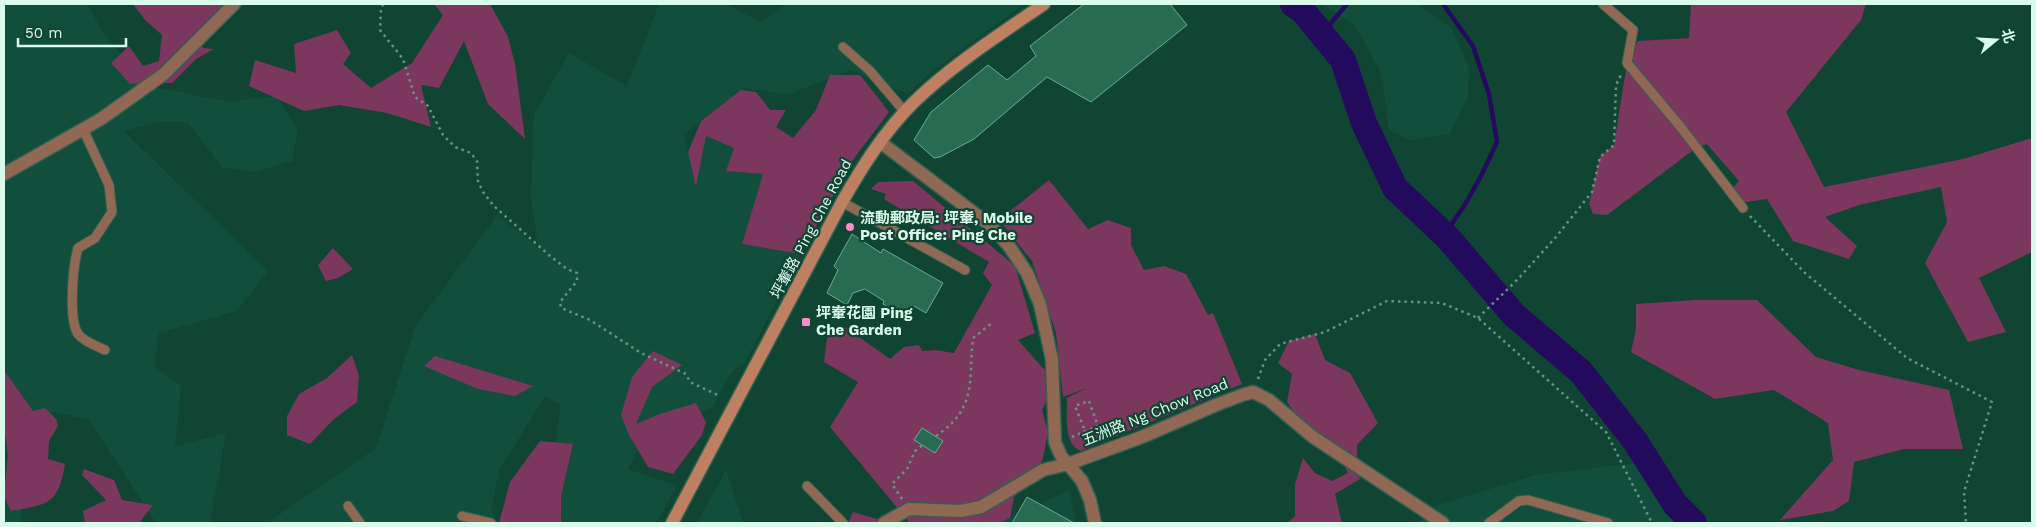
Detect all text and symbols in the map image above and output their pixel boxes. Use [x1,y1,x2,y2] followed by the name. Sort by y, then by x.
[18,15,125,47] scale bar
[1971,15,2021,65] north arrow
[25,24,62,42] text: 50 m
[1999,27,2018,45] text: 北
[767,156,855,302] street label: 坪輋路 Ping Che Road
[860,209,1033,244] place label: 流動郵政局: 坪輋, Mobile Post Office: Ping Che
[844,221,856,233] marker: 流動郵政局: 坪輋, Mobile Post Office: Ping Che
[816,304,913,339] place label: 坪輋花園 Ping Che Garden
[800,316,812,328] marker: 坪輋花園 Ping Che Garden
[1079,374,1231,450] street label: 五洲路 Ng Chow Road

